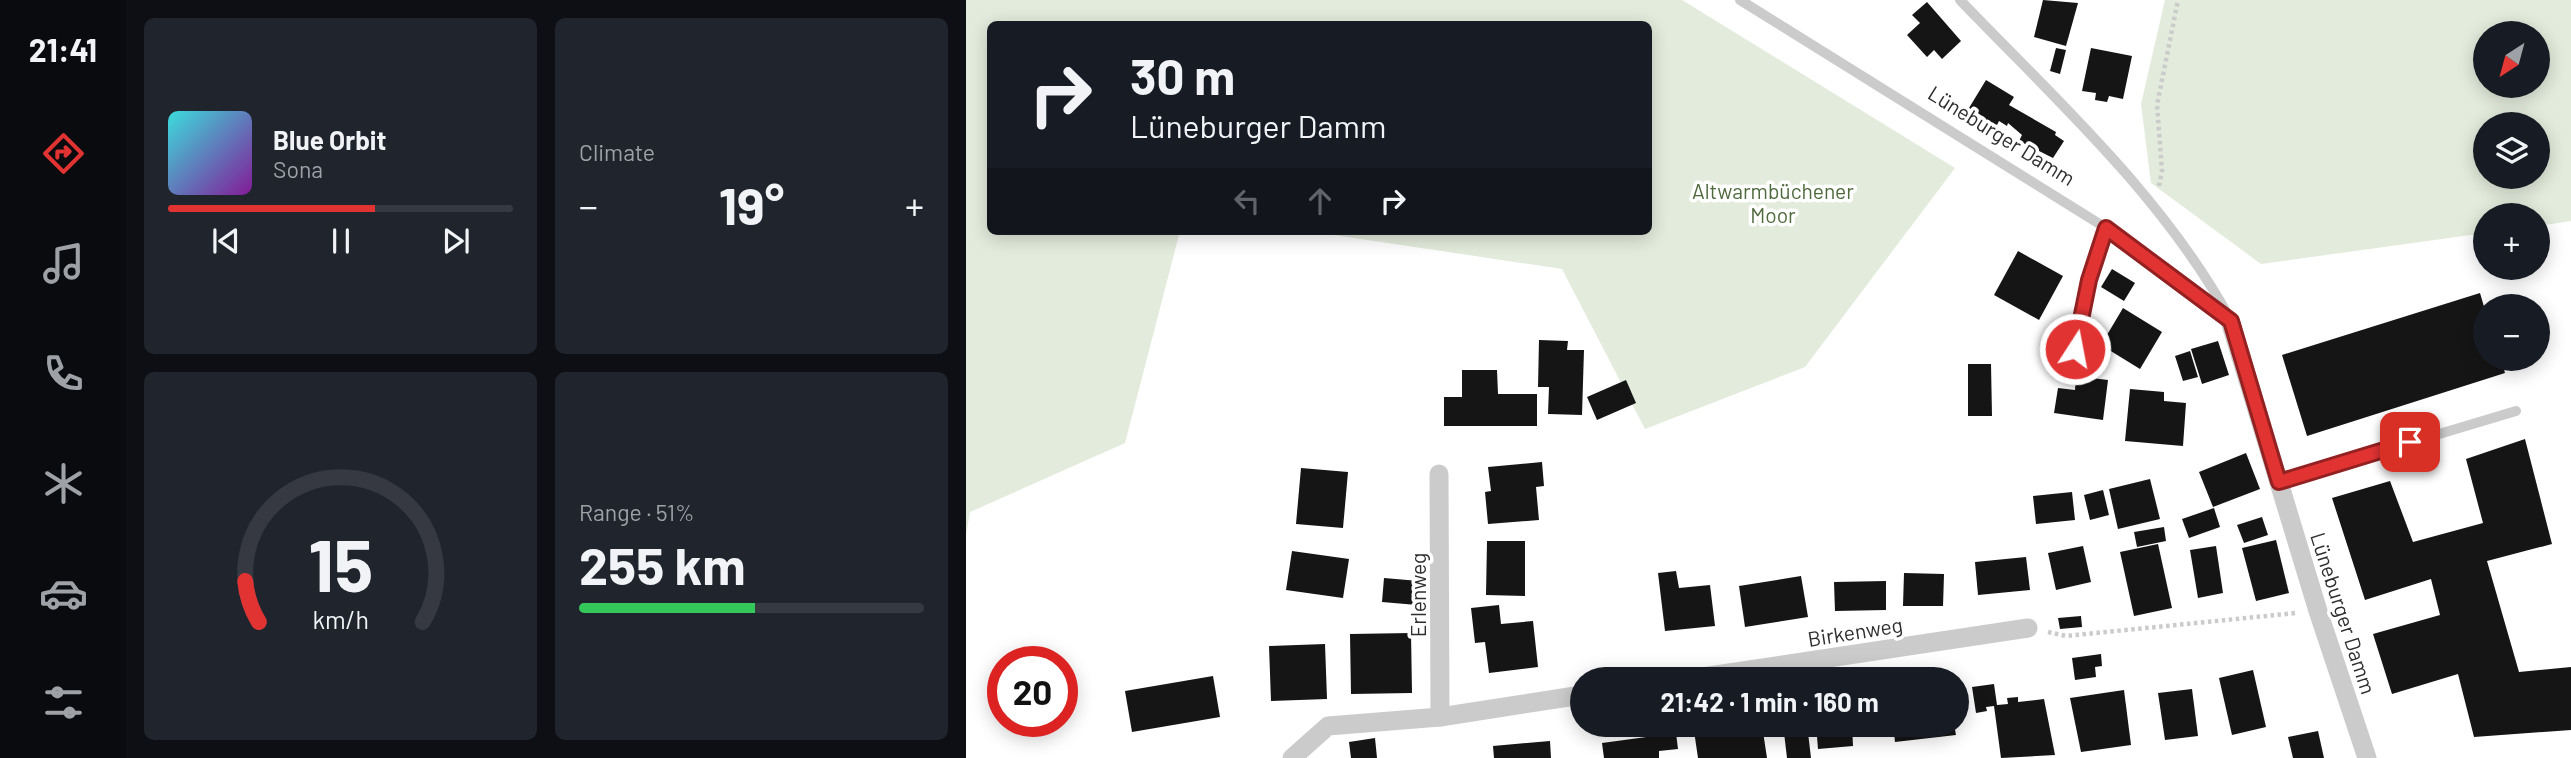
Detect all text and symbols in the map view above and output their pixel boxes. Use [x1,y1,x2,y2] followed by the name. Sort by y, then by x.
[2473,21,2550,98] north arrow
[2473,21,2550,371] map controls
[29,30,97,68] text: 21:41
[1130,46,1235,105] text: 30 m
[1015,49,1106,140] icon: right
[1924,80,2080,190] street label: Lüneburger Damm
[1130,106,1386,144] text: Lüneburger Damm
[2473,112,2550,189] button: layers
[273,124,386,155] text: Blue Orbit
[39,129,88,178] icon: directions
[579,138,655,166] text: Climate
[273,155,323,183] text: Sona
[719,173,784,235] text: 19°
[1692,178,1854,227] park label: Altwarmbüchener Moor
[579,182,598,228] text: −
[905,182,924,228] text: +
[1228,182,1266,220] icon: left
[1301,182,1339,220] icon: ahead
[1374,182,1412,220] icon: right
[2473,203,2550,280] button: +
[207,222,245,260] icon: previous
[322,222,360,260] icon: pause
[437,222,475,260] icon: next
[39,239,88,288] icon: music
[2473,294,2550,371] button: −
[2038,312,2112,386] position arrow
[39,349,88,398] icon: phone
[2380,412,2440,472] pin
[2391,423,2429,461] icon: arrive
[39,459,88,508] icon: climate
[579,498,695,526] text: Range · 51%
[308,519,373,607] text: 15
[2306,529,2382,697] street label: Lüneburger Damm
[579,533,746,595] text: 255 km
[1405,553,1430,637] street label: Erlenweg
[39,569,88,618] icon: car
[312,604,369,634] text: km/h
[1806,611,1904,651] street label: Birkenweg
[987,646,1078,737] speed limit sign: 20
[39,678,88,727] icon: filters
[1660,686,1879,717] text: 21:42 · 1 min · 160 m

